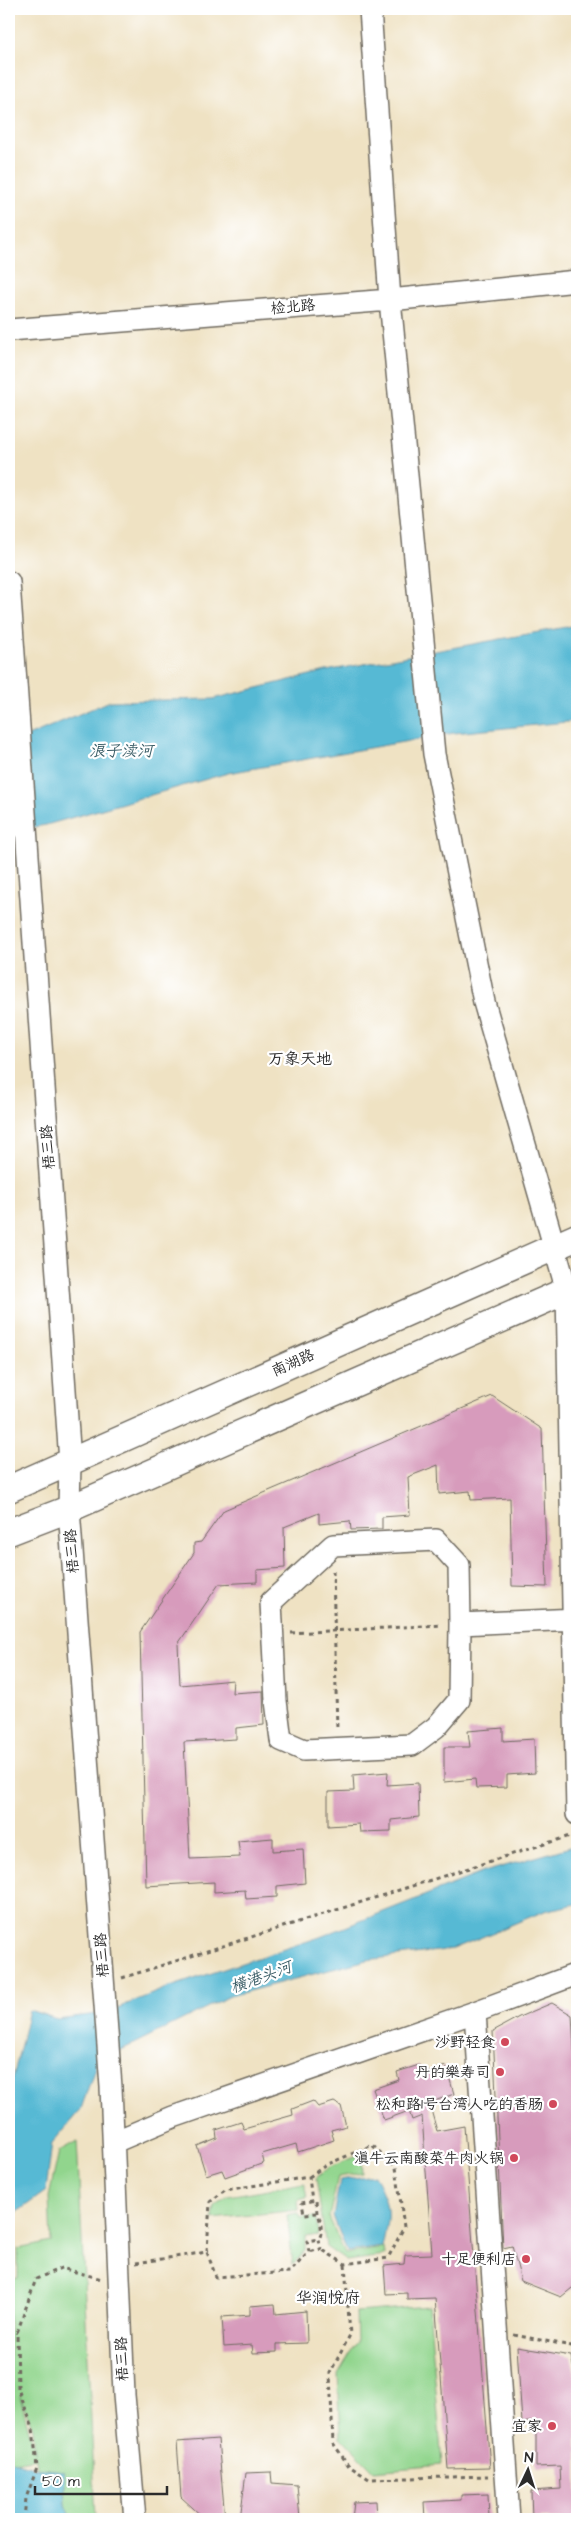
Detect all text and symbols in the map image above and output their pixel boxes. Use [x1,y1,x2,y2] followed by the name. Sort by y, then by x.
[270,295,316,319] street label: 检北路
[89,740,156,762] water label: 浪子渎河
[268,1048,332,1070] district label: 万象天地
[36,1124,60,1170] street label: 梧三路
[268,1344,318,1382] street label: 南湖路
[60,1528,84,1574] street label: 梧三路
[90,1932,114,1978] street label: 梧三路
[227,1955,298,1998] water label: 横港头河
[435,2032,495,2053] place label: 沙野轻食
[499,2036,511,2048] marker: 沙野轻食
[415,2062,490,2083] place label: 丹的樂寿司
[494,2066,506,2078] marker: 丹的樂寿司
[376,2094,543,2115] place label: 松和路1号台湾人吃的香肠
[547,2098,559,2110] marker: 松和路1号台湾人吃的香肠
[354,2148,504,2169] place label: 滇牛云南酸菜牛肉火锅
[508,2152,520,2164] marker: 滇牛云南酸菜牛肉火锅
[441,2249,516,2270] place label: 十足便利店
[520,2253,532,2265] marker: 十足便利店
[296,2287,360,2309] district label: 华润悦府
[111,2336,133,2382] street label: 梧三路
[512,2416,542,2437] place label: 宜家
[546,2420,558,2432] marker: 宜家
[504,2446,554,2496] north arrow
[524,2448,534,2468] text: N
[35,2463,168,2495] scale bar
[42,2471,80,2492] text: 50 m

